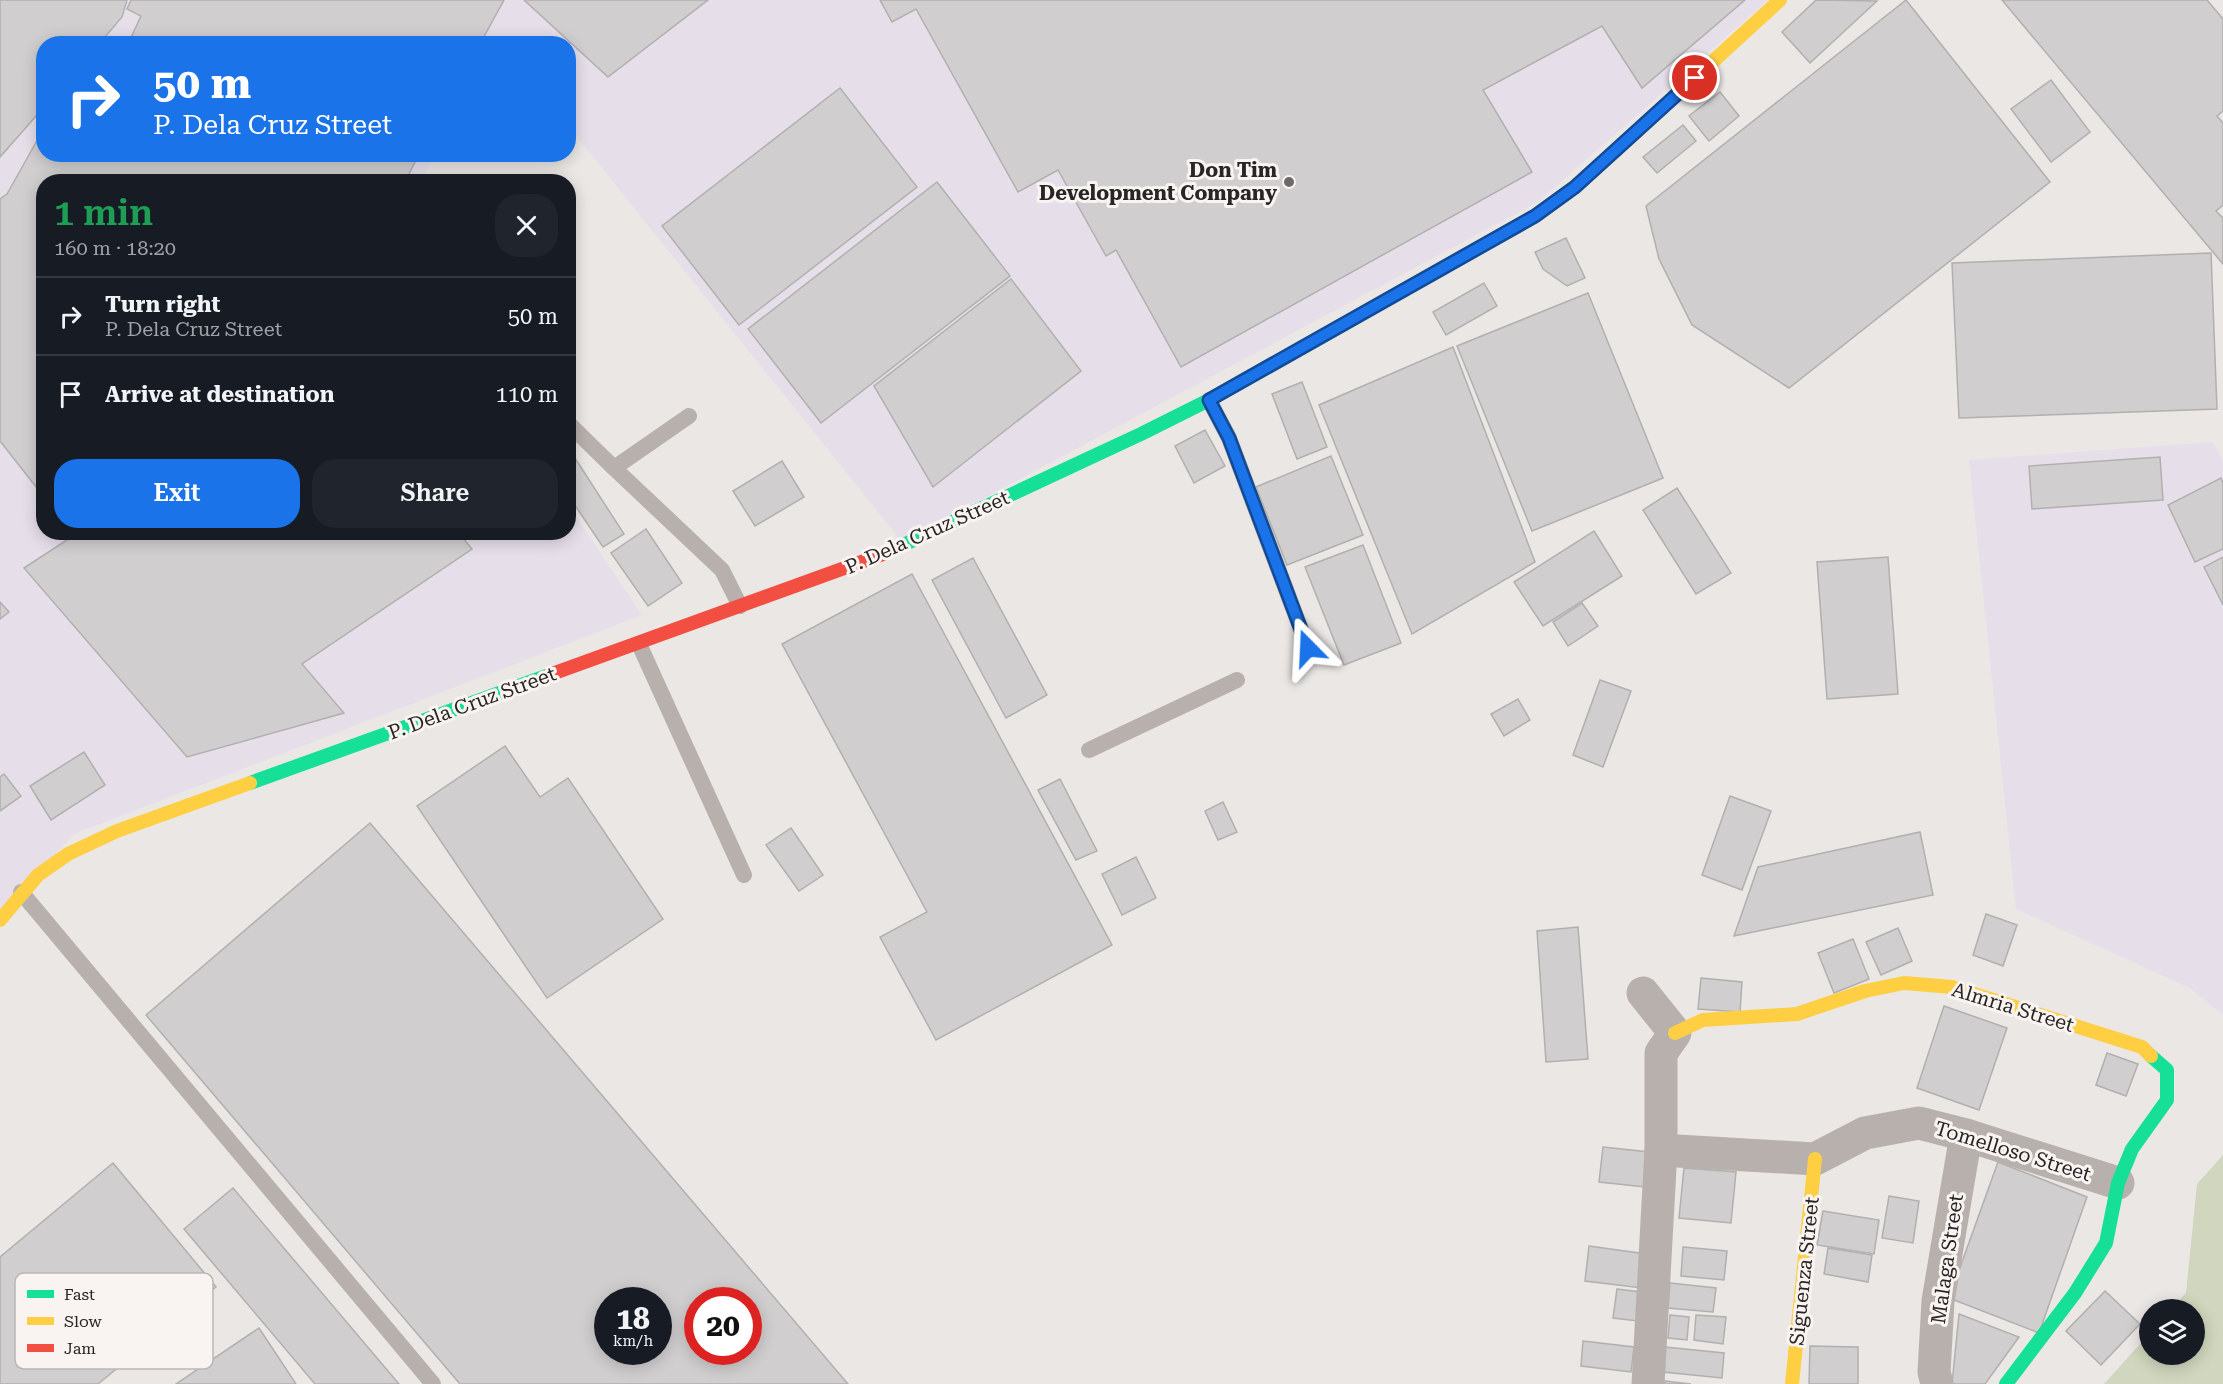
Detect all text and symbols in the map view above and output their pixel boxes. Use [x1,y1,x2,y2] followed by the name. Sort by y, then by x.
[1669,52,1720,103] pin
[153,59,251,108] text: 50 m
[54,60,132,138] icon: right
[1678,61,1711,94] icon: arrive
[153,109,392,141] text: P. Dela Cruz Street
[1039,158,1277,205] place label: Don Tim Development Company
[1282,175,1296,189] marker: Don Tim Development Company
[54,192,153,234] text: 1 min
[495,194,558,257] button: close
[54,236,176,260] text: 160 m · 18:20
[105,292,220,317] text: Turn right
[54,300,87,333] icon: right
[508,304,558,329] text: 50 m
[105,317,282,341] text: P. Dela Cruz Street
[54,378,87,411] icon: arrive
[105,382,334,407] text: Arrive at destination
[495,382,558,407] text: 110 m
[54,459,300,528] button: Exit
[312,459,558,528] button: Share
[841,485,1013,579] street label: P. Dela Cruz Street
[1276,616,1340,680] position arrow
[385,661,560,745] street label: P. Dela Cruz Street
[1949,977,2078,1037] street label: Almria Street
[1932,1116,2095,1186] street label: Tomelloso Street
[1926,1192,1968,1326] street label: Malaga Street
[1784,1195,1824,1346] street label: Siguenza Street
[15,1273,213,1369] legend
[64,1285,95,1304] text: Fast
[684,1287,762,1365] speed limit sign: 20
[2139,1299,2205,1365] map controls
[2139,1299,2205,1365] button: layers
[616,1301,650,1336] text: 18
[64,1312,102,1331] text: Slow
[613,1332,653,1350] text: km/h
[64,1339,96,1358] text: Jam

